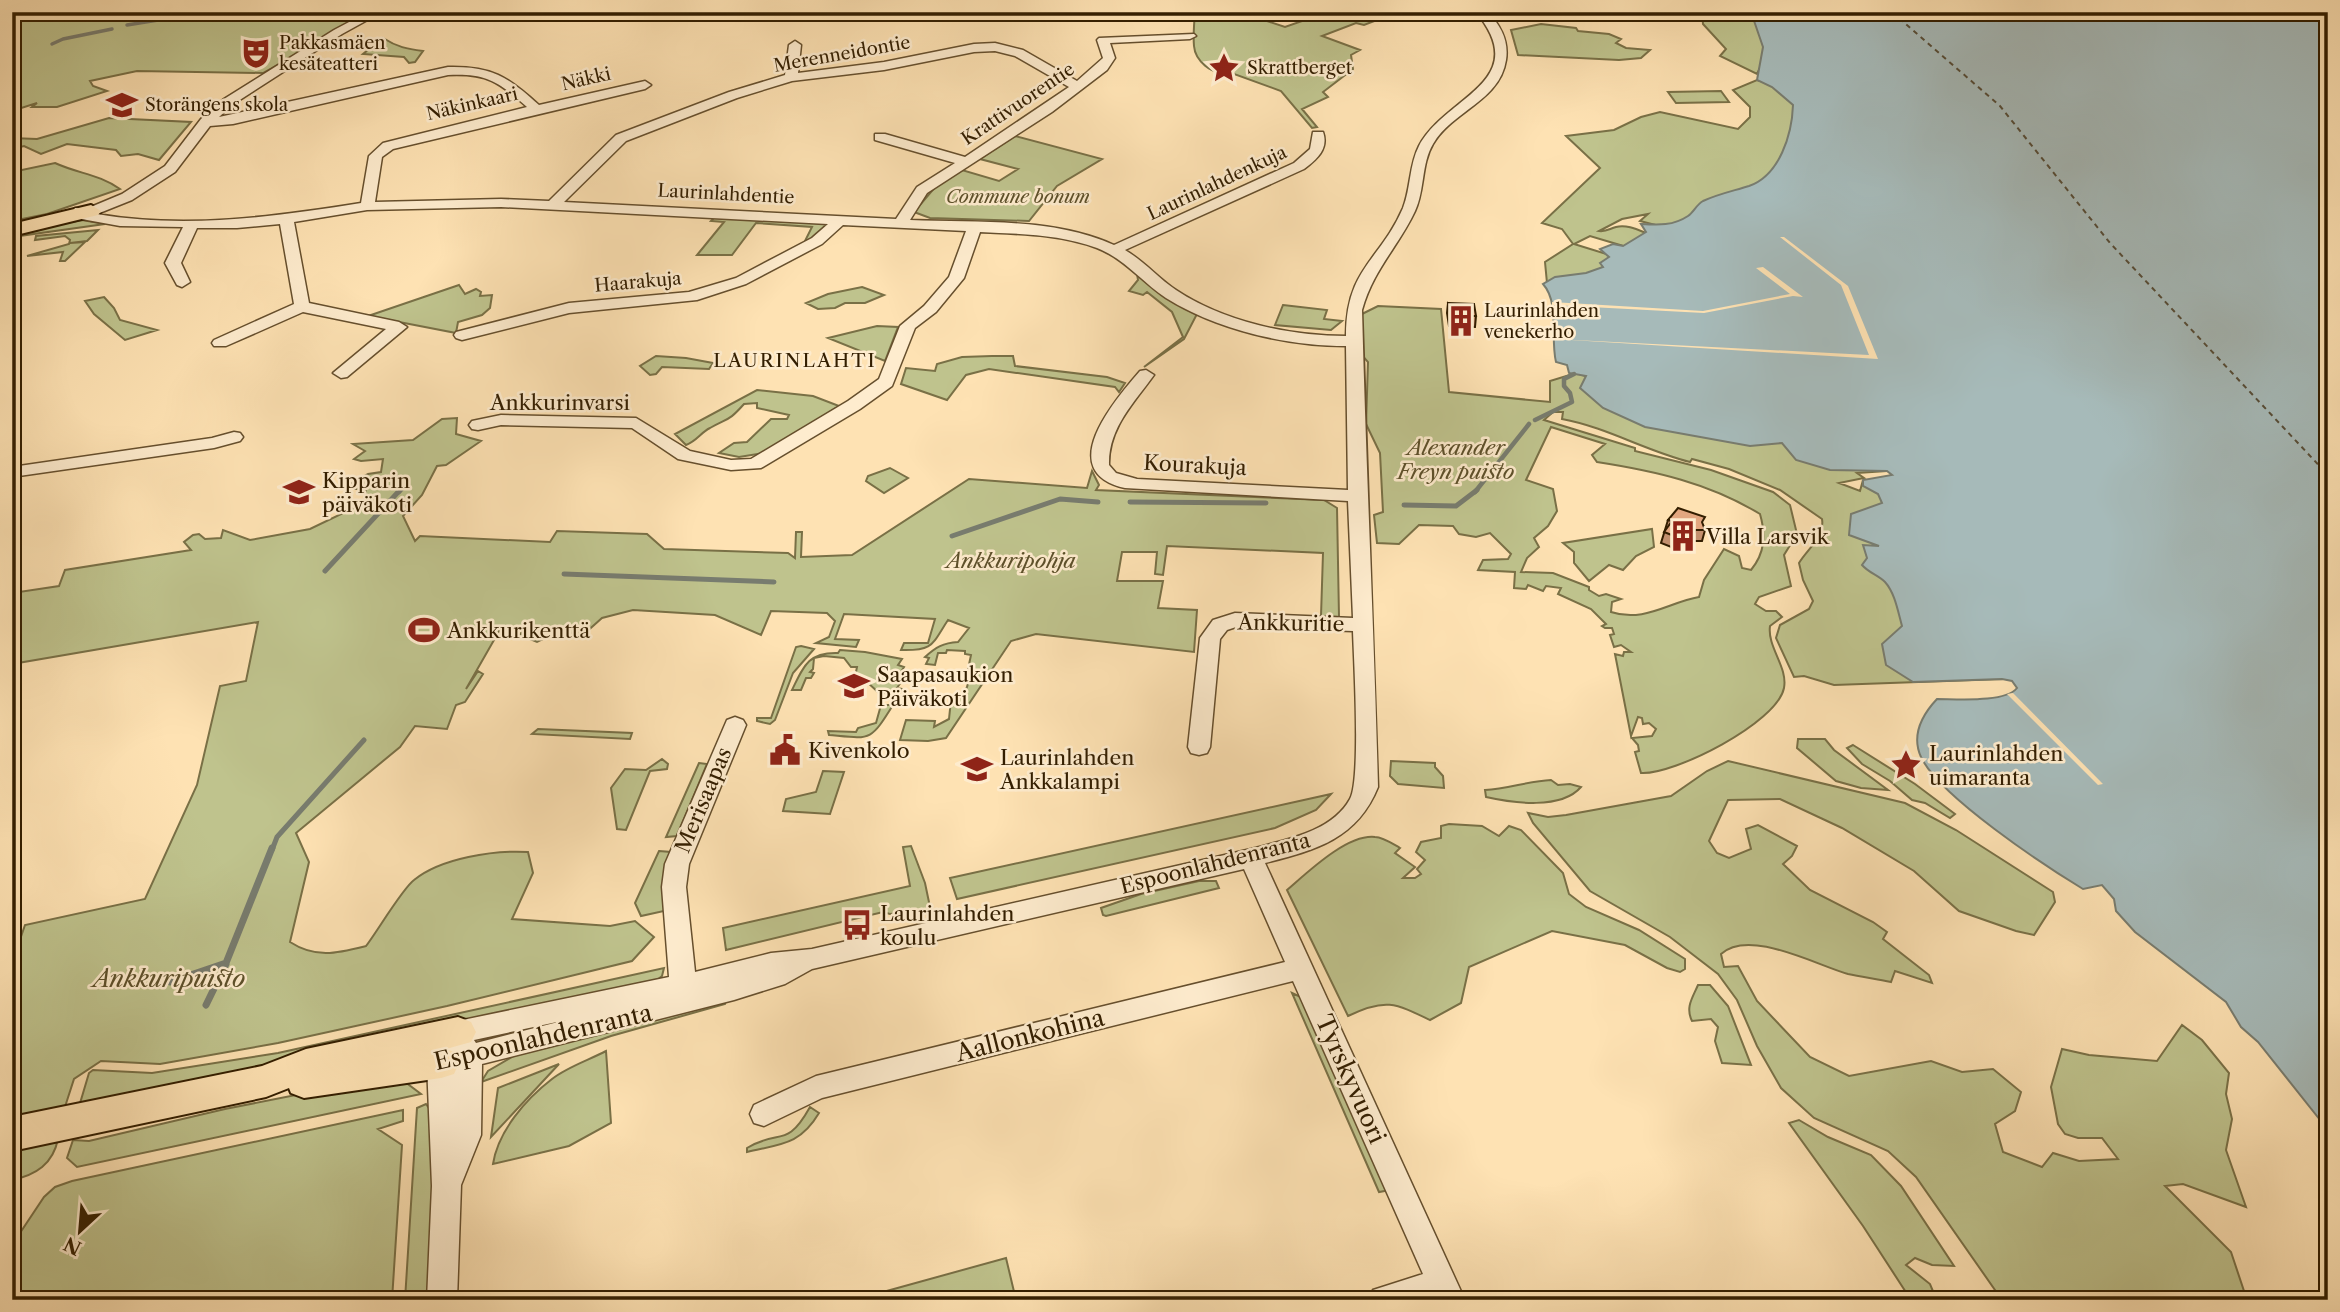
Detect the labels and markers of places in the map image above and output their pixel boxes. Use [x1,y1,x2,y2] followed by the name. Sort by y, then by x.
[279,32,386,75] place label: Pakkasmäen kesäteatteri
[239,36,273,70] theatre icon: Pakkasmäen kesäteatteri
[1207,51,1241,85] place icon: Skrattberget
[1247,57,1353,79] place label: Skrattberget
[105,88,139,122] school or university icon: Storängens skola
[145,94,289,116] place label: Storängens skola
[1483,300,1599,343] place label: Laurinlahden venekerho
[1444,304,1478,338] building icon: Laurinlahden venekerho
[322,468,412,517] place label: Kipparin päiväkoti
[282,475,316,509] school or university icon: Kipparin päiväkoti
[1666,519,1700,553] building icon: Villa Larsvik
[1705,524,1830,549] place label: Villa Larsvik
[407,613,441,647] sports icon: Ankkurikenttä
[446,618,591,643] place label: Ankkurikenttä
[877,662,1013,711] place label: Saapasaukion Päiväkoti
[837,669,871,703] school or university icon: Saapasaukion Päiväkoti
[768,733,802,767] public building icon: Kivenkolo
[808,738,910,763] place label: Kivenkolo
[1929,741,2063,790] place label: Laurinlahden uimaranta
[999,745,1134,794] place label: Laurinlahden Ankkalampi
[1889,748,1923,782] place icon: Laurinlahden uimaranta
[960,752,994,786] school or university icon: Laurinlahden Ankkalampi
[880,901,1014,950] place label: Laurinlahden koulu
[840,908,874,942] bus stop icon: Laurinlahden koulu

